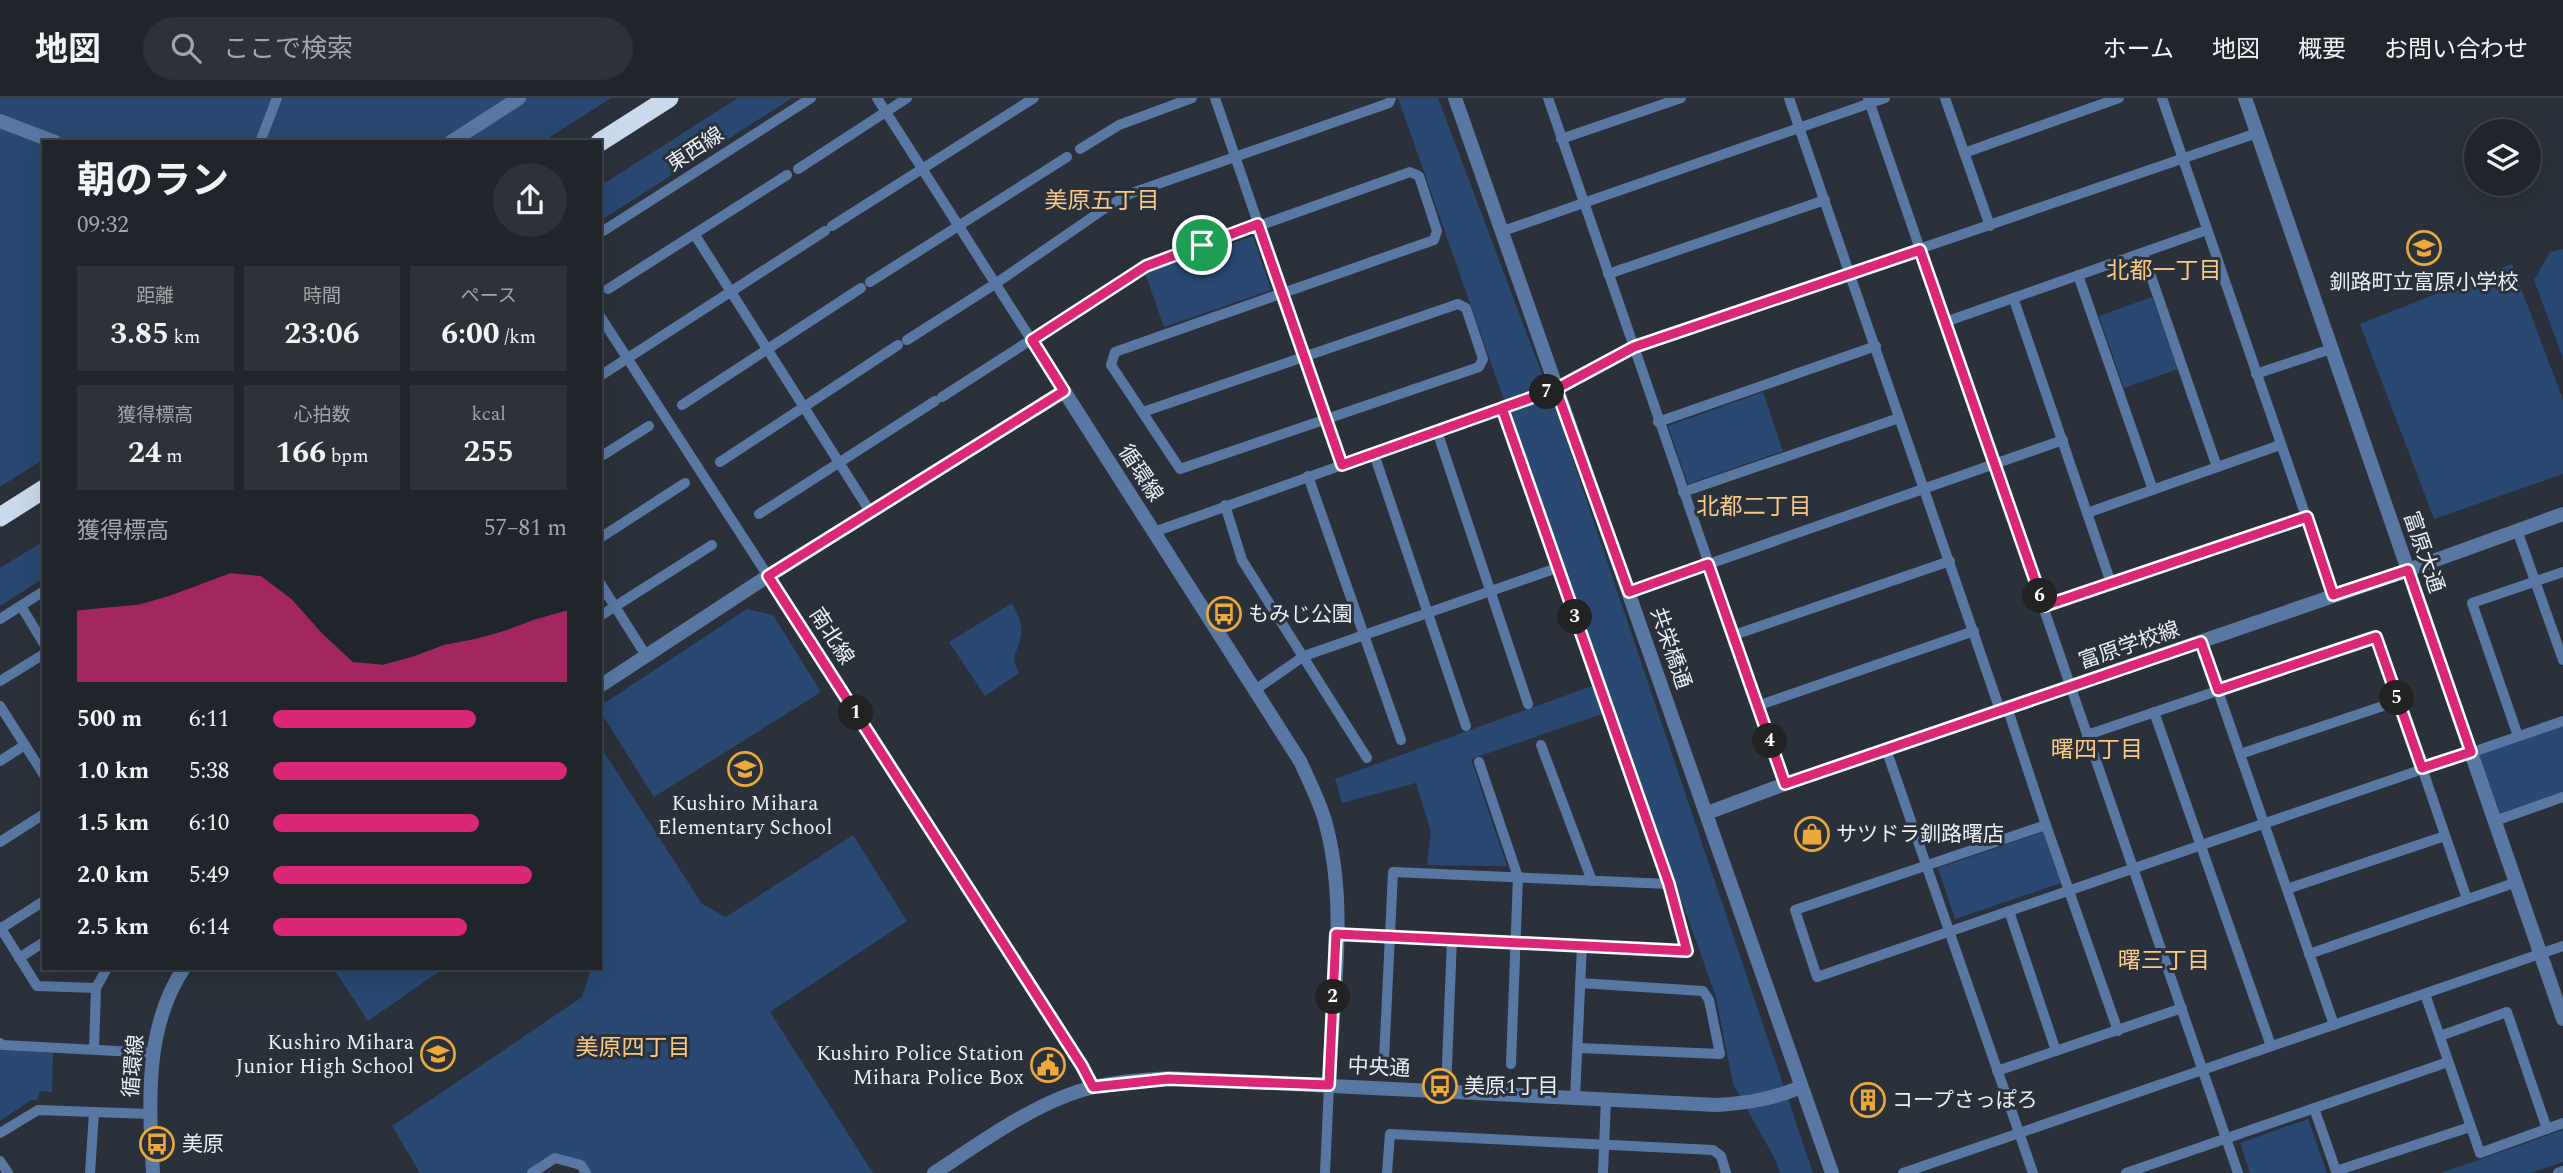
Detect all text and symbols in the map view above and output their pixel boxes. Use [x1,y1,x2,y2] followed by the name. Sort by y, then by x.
[143,17,633,80] search box
[35,25,101,75] text: 地図
[167,29,205,67] icon: search
[223,29,353,69] text: ここで検索
[2103,32,2174,68] text: ホーム
[2212,32,2260,68] text: 地図
[2298,32,2346,68] text: 概要
[2384,32,2528,68] text: お問い合わせ
[660,119,731,180] street label: 東西線
[2464,119,2541,196] map controls
[2464,119,2541,196] button: layers
[77,153,229,211] text: 朝のラン
[493,163,567,237] button: share
[1045,184,1160,219] district label: 美原五丁目
[77,208,129,243] text: 09:32
[1172,215,1232,275] pin
[1183,226,1221,264] icon: arrive
[2405,229,2443,267] school or university icon: 釧路町立富原小学校
[2107,254,2222,289] district label: 北都一丁目
[2330,267,2519,299] place label: 釧路町立富原小学校
[136,282,174,311] text: 距離
[303,282,341,311] text: 時間
[461,282,517,311] text: ペース
[110,311,169,357] text: 3.85
[284,311,360,357] text: 23:06
[441,311,500,357] text: 6:00
[169,323,200,352] text: km
[500,323,536,352] text: /km
[1530,374,1564,410] pin: 7
[1541,377,1552,406] text: 7
[472,400,506,429] text: kcal
[117,401,193,430] text: 獲得標高
[293,401,351,430] text: 心拍数
[463,429,514,475] text: 255
[128,430,162,476] text: 24
[275,430,326,476] text: 166
[1110,438,1171,509] street label: 循環線
[162,442,183,471] text: m
[326,442,369,471] text: bpm
[1697,490,1812,525] district label: 北都二丁目
[2394,507,2452,597] street label: 富原大通
[484,511,567,546] text: 57–81 m
[77,514,169,549] text: 獲得標高
[2022,578,2058,614] pin: 6
[2034,581,2045,610] text: 6
[1205,595,1243,633] bus stop icon: もみじ公園
[1248,599,1353,631] place label: もみじ公園
[1558,600,1592,634] pin: 3
[801,601,862,672] street label: 南北線
[1569,602,1580,631] text: 3
[1641,603,1699,693] street label: 共栄橋通
[2074,614,2184,678] street label: 富原学校線
[2380,680,2414,716] pin: 5
[2391,683,2402,712] text: 5
[838,696,874,730] pin: 1
[850,698,861,727] text: 1
[77,702,142,737] text: 500 m
[189,702,229,737] text: 6:11
[1752,724,1788,758] pin: 4
[1764,726,1775,755] text: 4
[2051,733,2143,768] district label: 曙四丁目
[726,750,764,788] school or university icon: Kushiro Mihara Elementary School
[77,754,149,789] text: 1.0 km
[189,754,229,789] text: 5:38
[658,788,832,844] place label: Kushiro Mihara Elementary School
[77,806,149,841] text: 1.5 km
[189,806,229,841] text: 6:10
[1793,815,1831,853] shop icon: サツドラ釧路曙店
[1836,819,2004,851] place label: サツドラ釧路曙店
[77,858,149,893] text: 2.0 km
[189,858,229,893] text: 5:49
[77,910,149,945] text: 2.5 km
[189,910,229,945] text: 6:14
[2118,944,2210,979] district label: 曙三丁目
[1316,979,1350,1014] pin: 2
[1327,982,1338,1011] text: 2
[236,1027,415,1083] place label: Kushiro Mihara Junior High School
[576,1031,691,1066] district label: 美原四丁目
[115,1033,153,1099] street label: 循環線
[419,1035,457,1073] school or university icon: Kushiro Mihara Junior High School
[816,1038,1024,1094] place label: Kushiro Police Station Mihara Police Box
[1029,1046,1067,1084] public building icon: Kushiro Police Station Mihara Police Box
[1347,1050,1411,1086] street label: 中央通
[1421,1067,1459,1105] bus stop icon: 美原1丁目
[1464,1071,1559,1103] place label: 美原1丁目
[1849,1081,1887,1119] building icon: コープさっぽろ
[1892,1085,2038,1117] place label: コープさっぽろ
[138,1125,176,1163] bus stop icon: 美原
[182,1129,224,1161] place label: 美原

